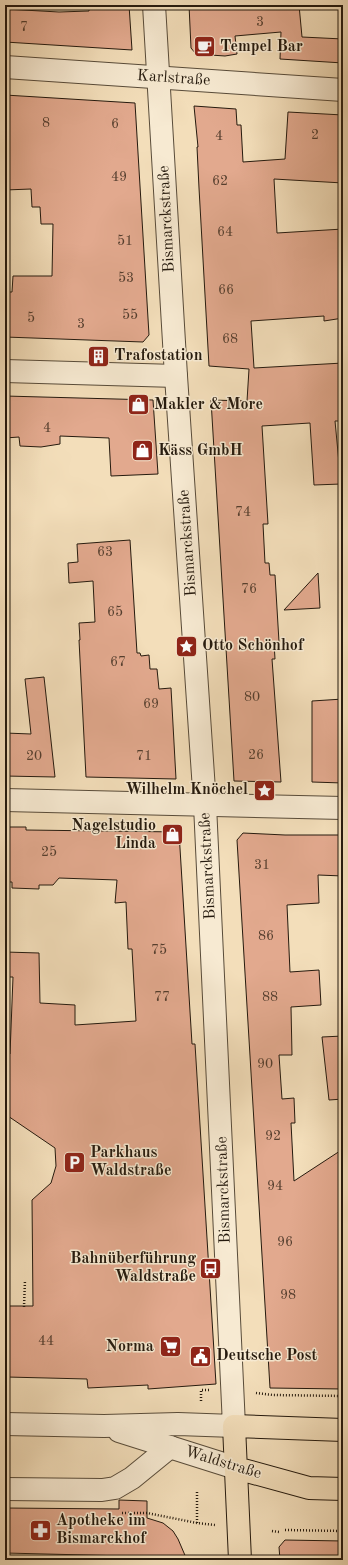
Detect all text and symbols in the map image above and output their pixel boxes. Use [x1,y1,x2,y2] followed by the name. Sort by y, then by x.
[256,15,264,29] house number: 3
[20,20,28,34] house number: 7
[192,34,218,60] cafe icon: Tempel Bar
[220,39,303,55] place label: Tempel Bar
[136,68,211,89] street label: Karlstraße
[42,116,50,130] house number: 8
[111,117,119,131] house number: 6
[311,128,319,142] house number: 2
[215,129,223,143] house number: 4
[156,165,178,273] street label: Bismarckstraße
[111,170,127,184] house number: 49
[212,174,228,188] house number: 62
[217,225,233,239] house number: 64
[117,234,133,248] house number: 51
[118,271,134,285] house number: 53
[218,283,234,297] house number: 66
[122,308,138,322] house number: 55
[27,311,35,325] house number: 5
[77,317,85,331] house number: 3
[222,332,238,346] house number: 68
[85,343,111,369] building icon: Trafostation
[114,348,203,364] place label: Trafostation
[126,392,152,418] shop icon: Makler & More
[154,397,263,413] place label: Makler & More
[43,421,51,435] house number: 4
[130,438,156,464] shop icon: Käss GmbH
[158,443,243,459] place label: Käss GmbH
[176,489,200,597] street label: Bismarckstraße
[235,505,251,519] house number: 74
[97,545,113,559] house number: 63
[241,582,257,596] house number: 76
[107,605,123,619] house number: 65
[174,633,200,659] place icon: Otto Schönhof
[202,638,305,654] place label: Otto Schönhof
[110,655,126,669] house number: 67
[244,690,260,704] house number: 80
[143,697,159,711] house number: 69
[248,748,264,762] house number: 26
[26,749,42,763] house number: 20
[136,749,152,763] house number: 71
[251,777,277,803] place icon: Wilhelm Knöchel
[125,782,248,798] place label: Wilhelm Knöchel
[197,812,219,920] street label: Bismarckstraße
[71,818,156,852] place label: Nagelstudio Linda
[159,822,185,848] shop icon: Nagelstudio Linda
[41,845,57,859] house number: 25
[254,858,270,872] house number: 31
[258,929,274,943] house number: 86
[151,943,167,957] house number: 75
[154,990,170,1004] house number: 77
[262,990,278,1004] house number: 88
[257,1057,273,1071] house number: 90
[265,1129,281,1143] house number: 92
[214,1136,234,1244] street label: Bismarckstraße
[90,1145,172,1179] place label: Parkhaus Waldstraße
[61,1149,87,1175] parking icon: Parkhaus Waldstraße
[267,1179,283,1193] house number: 94
[277,1235,293,1249] house number: 96
[70,1251,196,1285] place label: Bahnüberführung Waldstraße
[198,1255,224,1281] bus stop icon: Bahnüberführung Waldstraße
[280,1288,296,1302] house number: 98
[38,1334,54,1348] house number: 44
[157,1334,183,1360] supermarket icon: Norma
[106,1339,154,1355] place label: Norma
[187,1343,213,1369] public building icon: Deutsche Post
[216,1348,317,1364] place label: Deutsche Post
[183,1444,263,1482] street label: Waldstraße
[56,1513,147,1547] place label: Apotheke im Bismarckhof
[27,1517,53,1543] pharmacy icon: Apotheke im Bismarckhof

